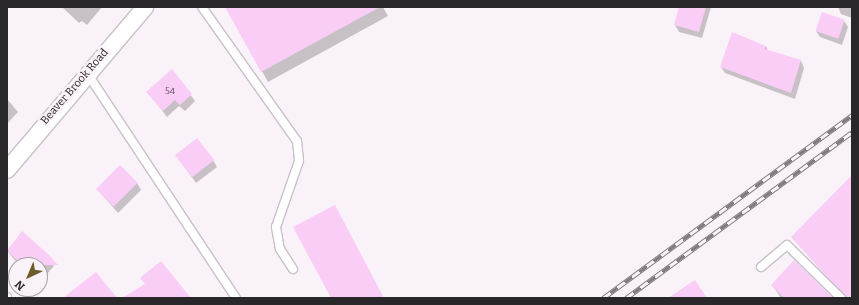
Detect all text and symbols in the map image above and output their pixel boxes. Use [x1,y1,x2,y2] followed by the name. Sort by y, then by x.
[39,47,111,127] street label: Beaver Brook Road
[165,86,175,96] house number: 54
[8,257,48,297] north arrow
[12,278,28,293] text: N

